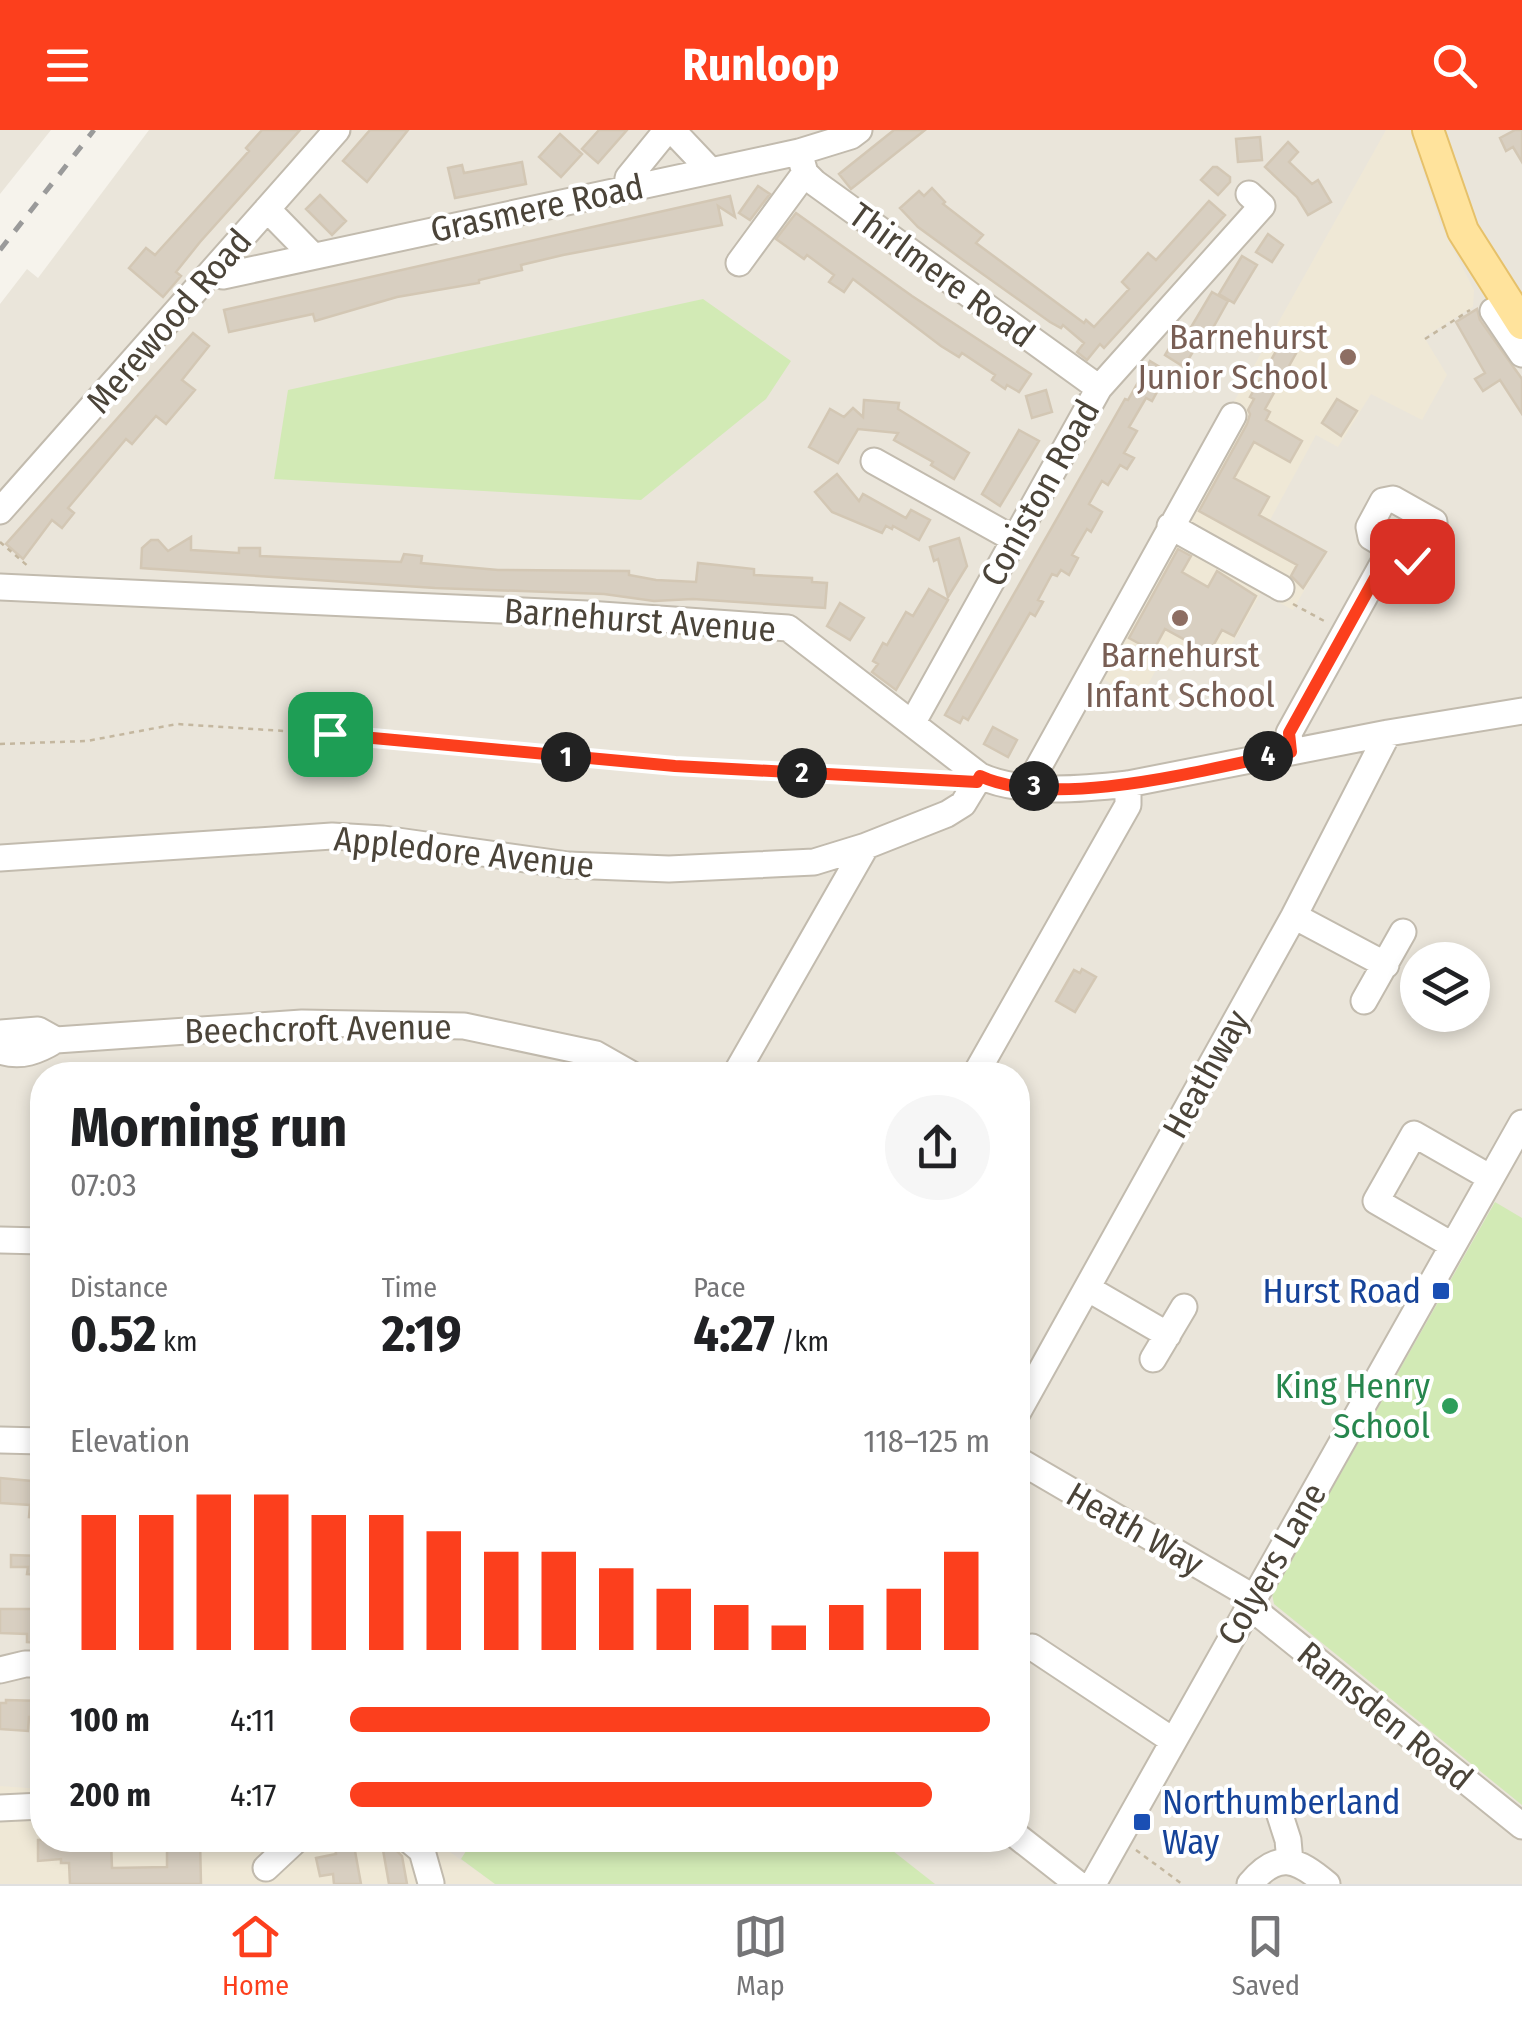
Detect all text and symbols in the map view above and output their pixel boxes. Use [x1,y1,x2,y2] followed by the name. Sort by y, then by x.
[40,38,95,93] icon: menu
[683,38,839,92] text: Runloop
[1427,38,1482,93] icon: search
[427,165,647,251] street label: Grasmere Road
[841,194,1043,356] street label: Thirlmere Road
[78,220,260,422] street label: Merewood Road
[1137,316,1329,398] place label: Barnehurst Junior School
[1337,346,1359,368] marker: Barnehurst Junior School
[972,393,1108,593] street label: Coniston Road
[1370,519,1455,604] pin
[1385,534,1440,589] icon: check
[503,590,777,650] street label: Barnehurst Avenue
[1169,607,1191,629] marker: Barnehurst Infant School
[1085,634,1275,716] place label: Barnehurst Infant School
[288,692,373,777] pin
[303,707,358,762] icon: arrive
[1243,731,1293,781] pin: 4
[541,732,591,782] pin: 1
[1261,739,1275,772] text: 4
[560,740,572,773] text: 1
[777,748,827,798] pin: 2
[796,756,808,789] text: 2
[1009,761,1059,811] pin: 3
[1027,769,1041,802] text: 3
[332,817,596,887] street label: Appledore Avenue
[1400,942,1490,1032] map controls
[1400,942,1490,1032] button: layers
[1154,1002,1258,1145] street label: Heathway
[184,1006,452,1052] street label: Beechcroft Avenue
[70,1095,347,1161] text: Morning run
[885,1095,990,1200] button: share
[70,1166,137,1204] text: 07:03
[1263,1270,1421,1312] place label: Hurst Road
[70,1271,168,1304] text: Distance
[382,1271,437,1304] text: Time
[693,1271,746,1304] text: Pace
[1430,1280,1452,1302] marker: Hurst Road
[70,1304,156,1364] text: 0.52
[382,1304,462,1364] text: 2:19
[693,1304,775,1364] text: 4:27
[156,1325,198,1358] text: km
[775,1325,829,1358] text: /km
[1275,1365,1430,1447] place label: King Henry School
[1439,1395,1461,1417] marker: King Henry School
[70,1422,190,1460] text: Elevation
[863,1422,990,1460] text: 118–125 m
[1059,1473,1211,1585] street label: Heath Way
[1209,1475,1335,1653] street label: Colyers Lane
[1289,1633,1481,1799] street label: Ramsden Road
[70,1701,150,1739] text: 100 m
[230,1701,275,1739] text: 4:11
[70,1776,151,1814] text: 200 m
[230,1776,276,1814] text: 4:17
[1162,1781,1401,1863] place label: Northumberland Way
[1131,1811,1153,1833] marker: Northumberland Way
[222,1909,289,2002] tab: Home
[733,1909,788,2002] tab: Map
[1232,1909,1300,2002] tab: Saved

